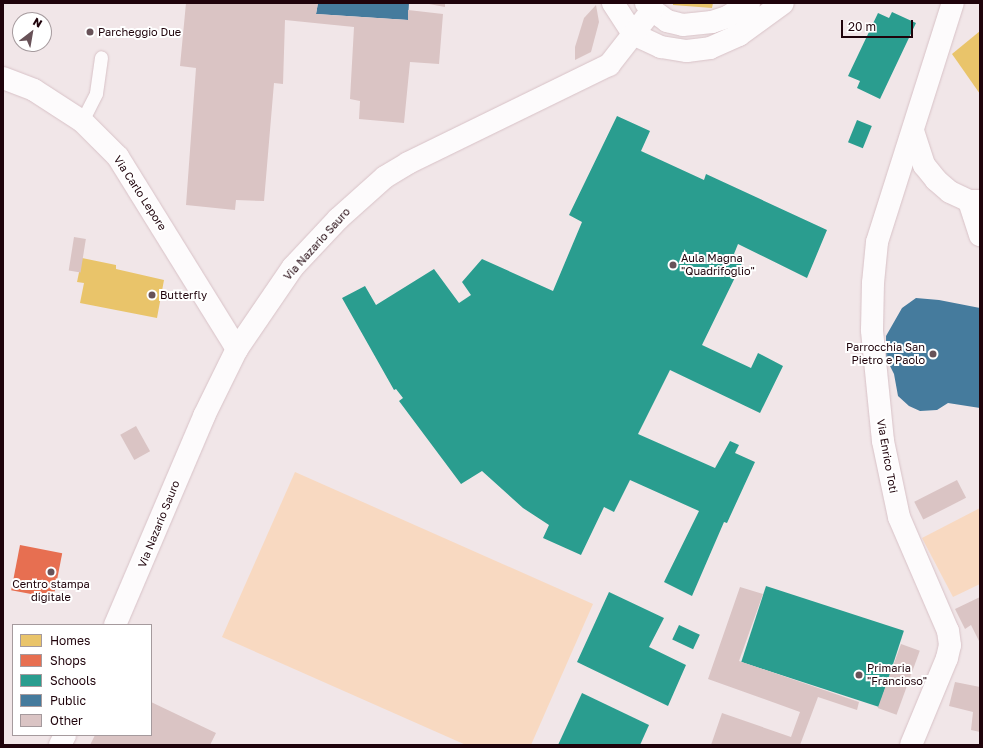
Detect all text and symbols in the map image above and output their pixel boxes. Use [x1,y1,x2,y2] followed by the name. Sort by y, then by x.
[12,12,52,52] north arrow
[843,12,915,38] scale bar
[31,14,45,30] text: N
[848,19,876,34] text: 20 m
[98,25,181,39] place label: Parcheggio Due
[85,27,95,37] marker: Parcheggio Due
[111,153,169,233] street label: Via Carlo Lepore
[281,205,353,283] street label: Via Nazario Sauro
[681,252,755,278] place label: Aula Magna "Quadrifoglio"
[668,260,678,270] marker: Aula Magna "Quadrifoglio"
[160,288,207,302] place label: Butterfly
[147,290,157,300] marker: Butterfly
[846,341,925,367] place label: Parrocchia San Pietro e Paolo
[928,349,938,359] marker: Parrocchia San Pietro e Paolo
[874,418,900,494] street label: Via Enrico Toti
[135,478,183,570] street label: Via Nazario Sauro
[46,567,56,577] marker: Centro stampa digitale
[12,578,90,604] place label: Centro stampa digitale
[12,624,152,736] legend
[50,633,90,648] text: Homes
[50,653,86,668] text: Shops
[867,662,927,688] place label: Primaria "Francioso"
[854,670,864,680] marker: Primaria "Francioso"
[50,673,96,688] text: Schools
[50,693,86,708] text: Public
[50,713,83,728] text: Other

